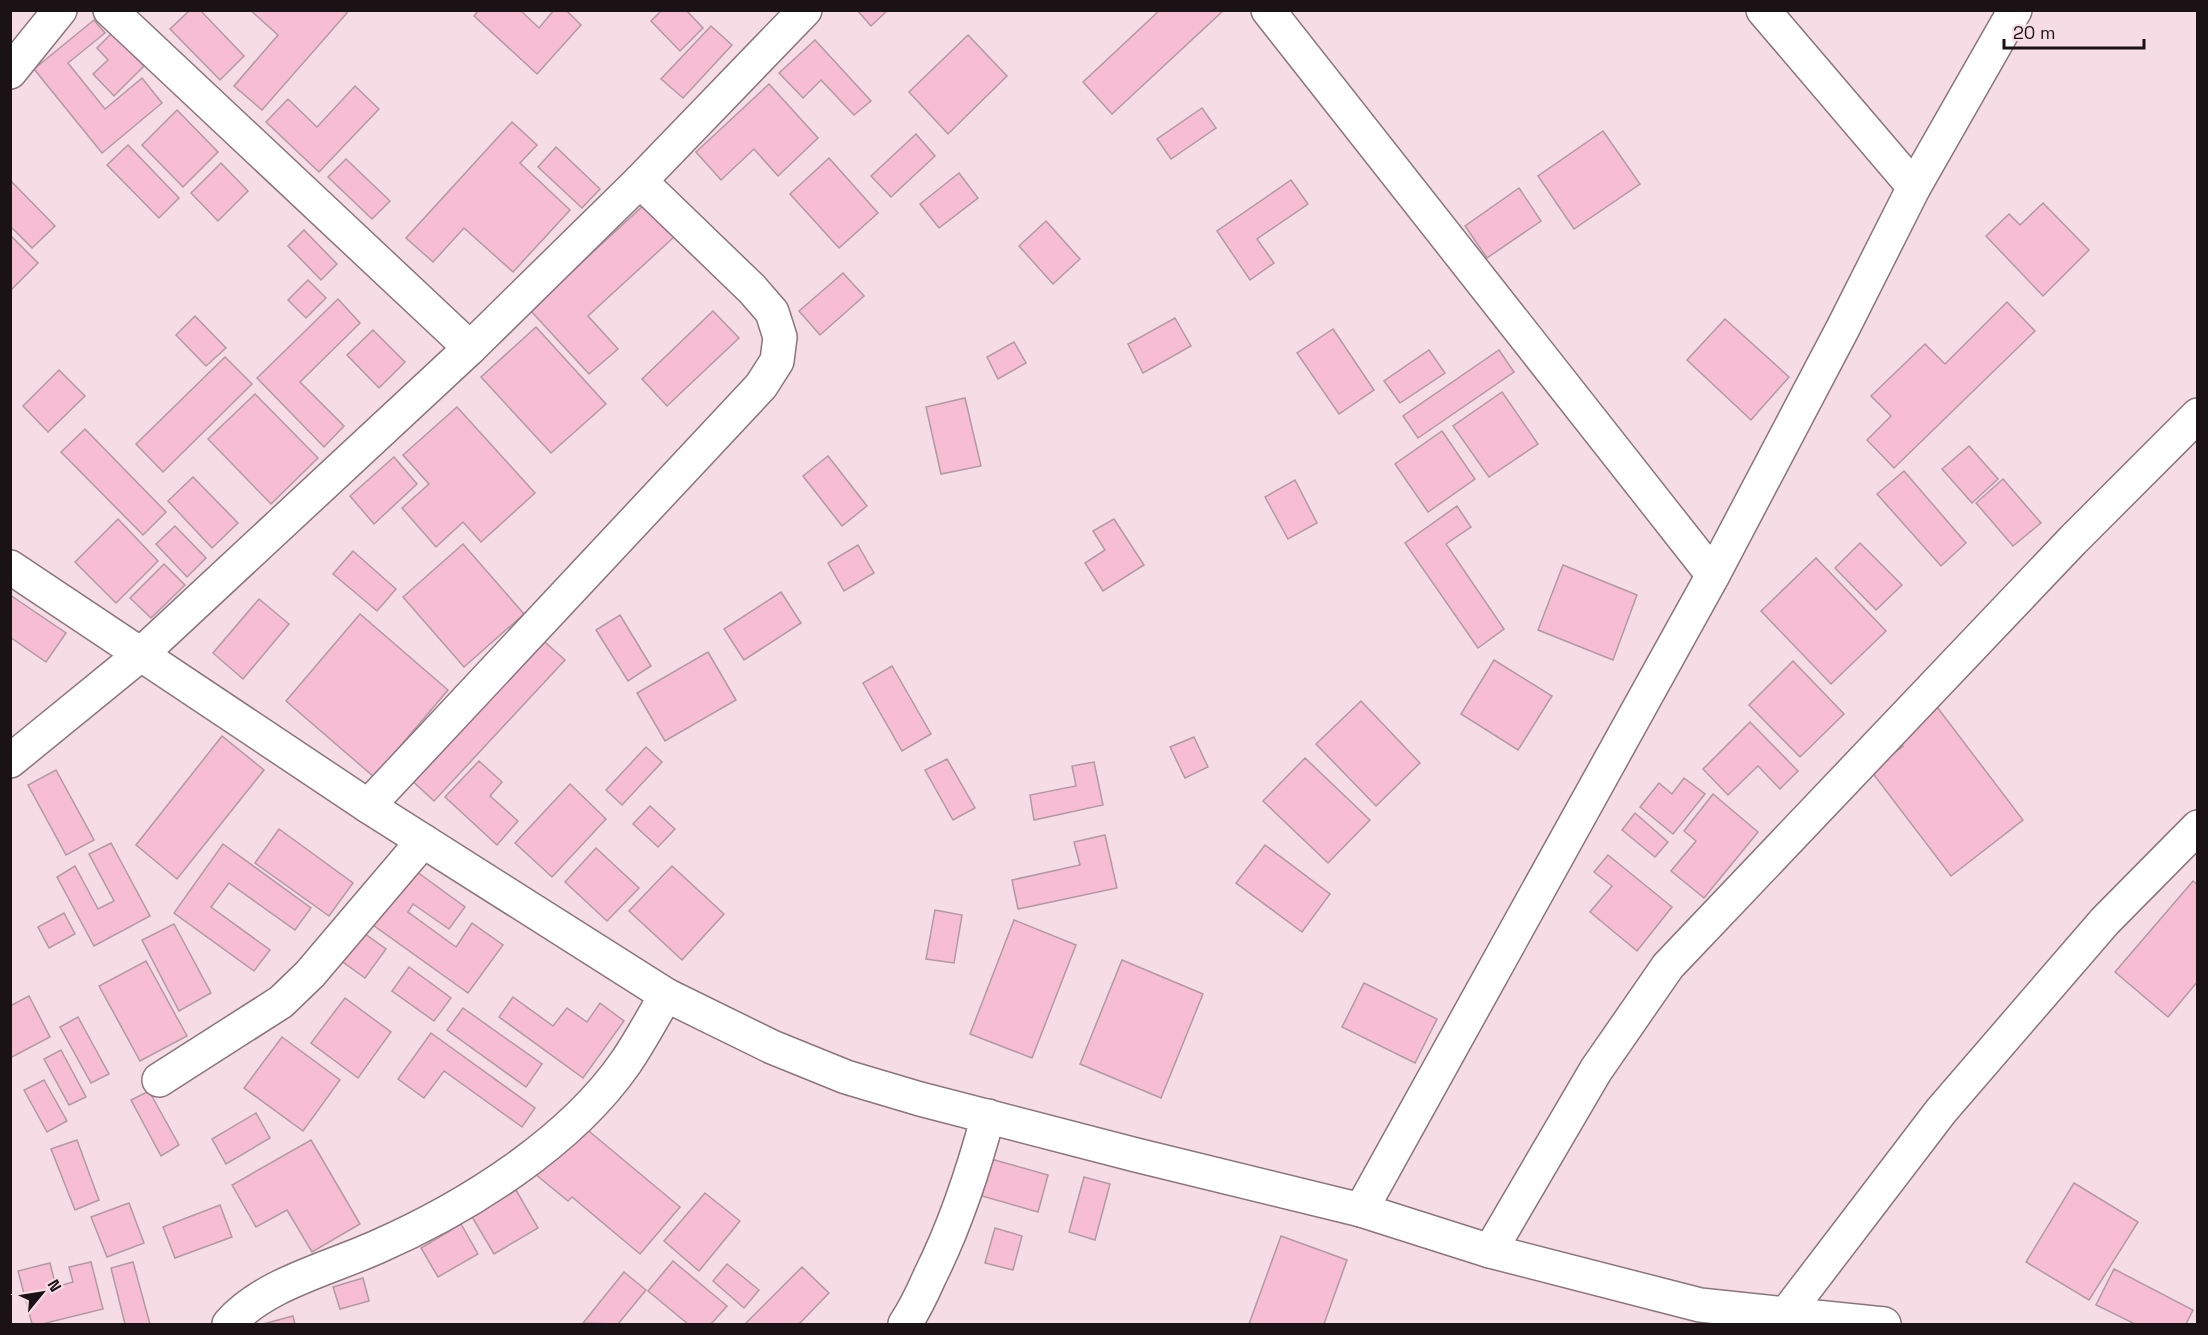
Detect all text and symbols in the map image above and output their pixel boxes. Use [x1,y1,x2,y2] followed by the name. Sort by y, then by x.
[2004,12,2144,50] scale bar
[2013,21,2056,44] text: 20 m
[12,1263,72,1323] north arrow
[43,1276,66,1296] text: N

